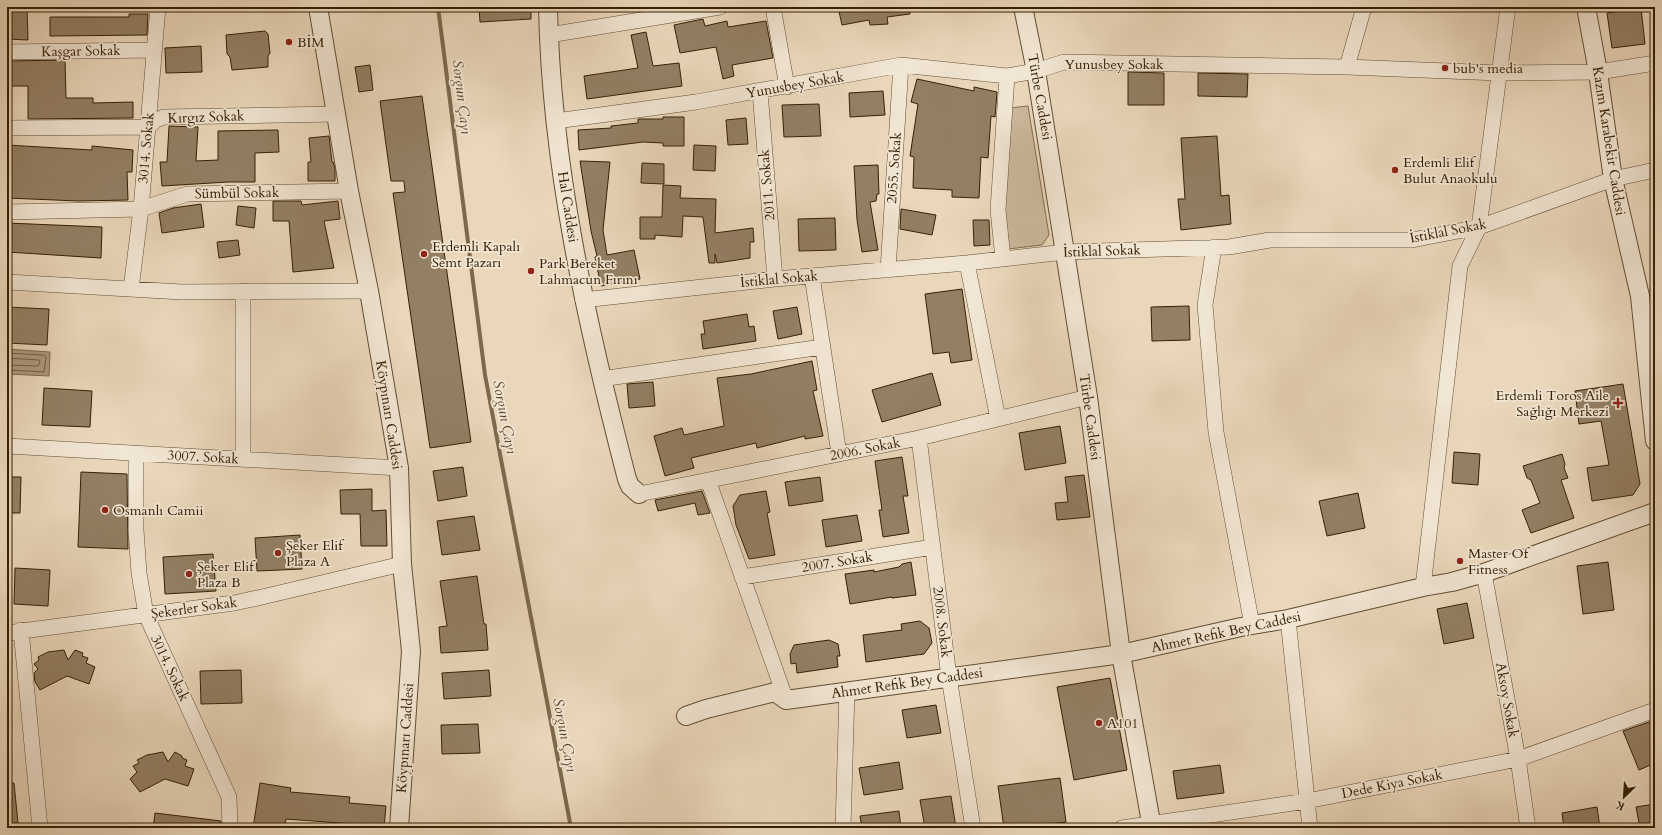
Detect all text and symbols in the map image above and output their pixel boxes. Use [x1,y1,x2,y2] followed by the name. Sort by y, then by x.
[297,33,324,52] place label: BİM
[284,37,294,47] marker: BİM
[41,41,121,61] street label: Kaşgar Sokak
[1023,52,1057,142] street label: Türbe Caddesi
[1064,55,1164,74] street label: Yunusbey Sokak
[448,59,476,135] water label: Sorgun Çayı
[1453,59,1523,78] place label: bub's media
[1440,63,1450,73] marker: bub's media
[1588,65,1630,217] street label: Kazım Karabekir Caddesi
[745,67,846,103] street label: Yunusbey Sokak
[167,106,245,128] street label: Kırgız Sokak
[133,111,159,185] street label: 3014. Sokak
[882,131,906,204] street label: 2055. Sokak
[754,148,780,222] street label: 2011. Sokak
[1403,153,1498,188] place label: Erdemli Elif Bulut Anaokulu
[1390,165,1400,175] marker: Erdemli Elif Bulut Anaokulu
[553,170,583,244] street label: Hal Caddesi
[195,183,280,203] street label: Sümbül Sokak
[1408,214,1489,248] street label: İstiklal Sokak
[432,237,520,272] place label: Erdemli Kapalı Semt Pazarı
[1063,240,1142,262] street label: İstiklal Sokak
[419,249,429,259] marker: Erdemli Kapalı Semt Pazarı
[539,254,638,289] place label: Park Bereket Lahmacun Fırını
[526,266,536,276] marker: Park Bereket Lahmacun Fırını
[739,266,819,292] street label: İstiklal Sokak
[371,359,407,471] street label: Köypınarı Caddesi
[1075,372,1105,462] street label: Türbe Caddesi
[488,378,522,456] water label: Sorgun Çayı
[1496,386,1609,421] place label: Erdemli Toros Aile Sağlığı Merkezi
[1612,397,1624,409] marker: Erdemli Toros Aile Sağlığı Merkezi
[828,433,902,465] street label: 2006. Sokak
[167,446,240,468] street label: 3007. Sokak
[113,501,203,520] place label: Osmanlı Camii
[100,505,110,515] marker: Osmanlı Camii
[286,536,345,571] place label: Şeker Elif Plaza A
[1468,544,1531,579] place label: Master Of Fitness
[800,547,874,577] street label: 2007. Sokak
[273,548,283,558] marker: Şeker Elif Plaza A
[1455,556,1465,566] marker: Master Of Fitness
[197,557,256,592] place label: Şeker Elif Plaza B
[184,569,194,579] marker: Şeker Elif Plaza B
[928,585,956,659] street label: 2008. Sokak
[150,592,239,623] street label: Şekerler Sokak
[1149,607,1303,657] street label: Ahmet Refik Bey Caddesi
[146,632,194,705] street label: 3014. Sokak
[1491,661,1523,740] street label: Aksoy Sokak
[830,663,984,703] street label: Ahmet Refik Bey Caddesi
[392,682,418,794] street label: Köypınarı Caddesi
[548,696,582,774] water label: Sorgun Çayı
[1107,714,1138,733] place label: A101
[1094,718,1104,728] marker: A101
[1340,765,1445,803] street label: Dede Kiya Sokak
[1604,777,1644,817] north arrow
[1613,797,1627,814] text: K

